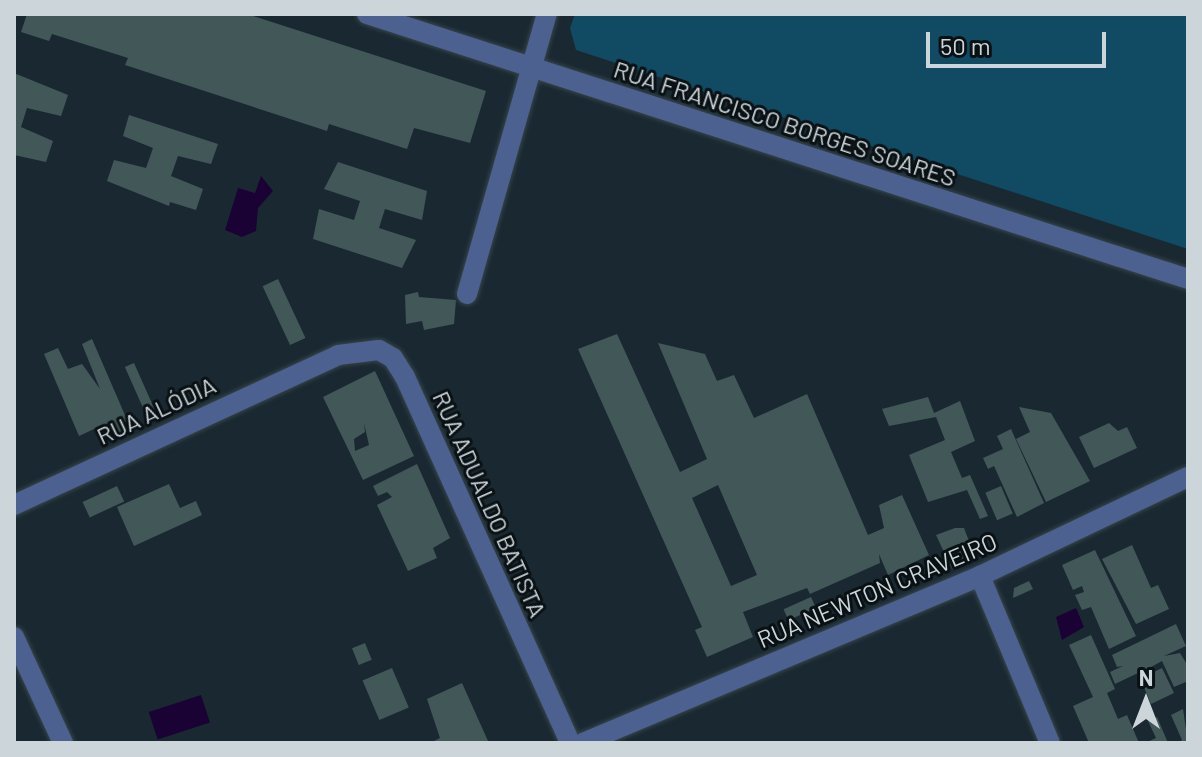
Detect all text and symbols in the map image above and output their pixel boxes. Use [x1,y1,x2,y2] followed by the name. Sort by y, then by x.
[930,16,1110,66] scale bar
[940,31,991,60] text: 50 m
[610,54,960,192] street label: RUA FRANCISCO BORGES SOARES
[92,370,220,450] street label: RUA ALÓDIA
[427,386,553,622] street label: RUA ADUALDO BATISTA
[753,526,1001,654] street label: RUA NEWTON CRAVEIRO
[1106,661,1186,741] north arrow
[1139,664,1153,690] text: N

